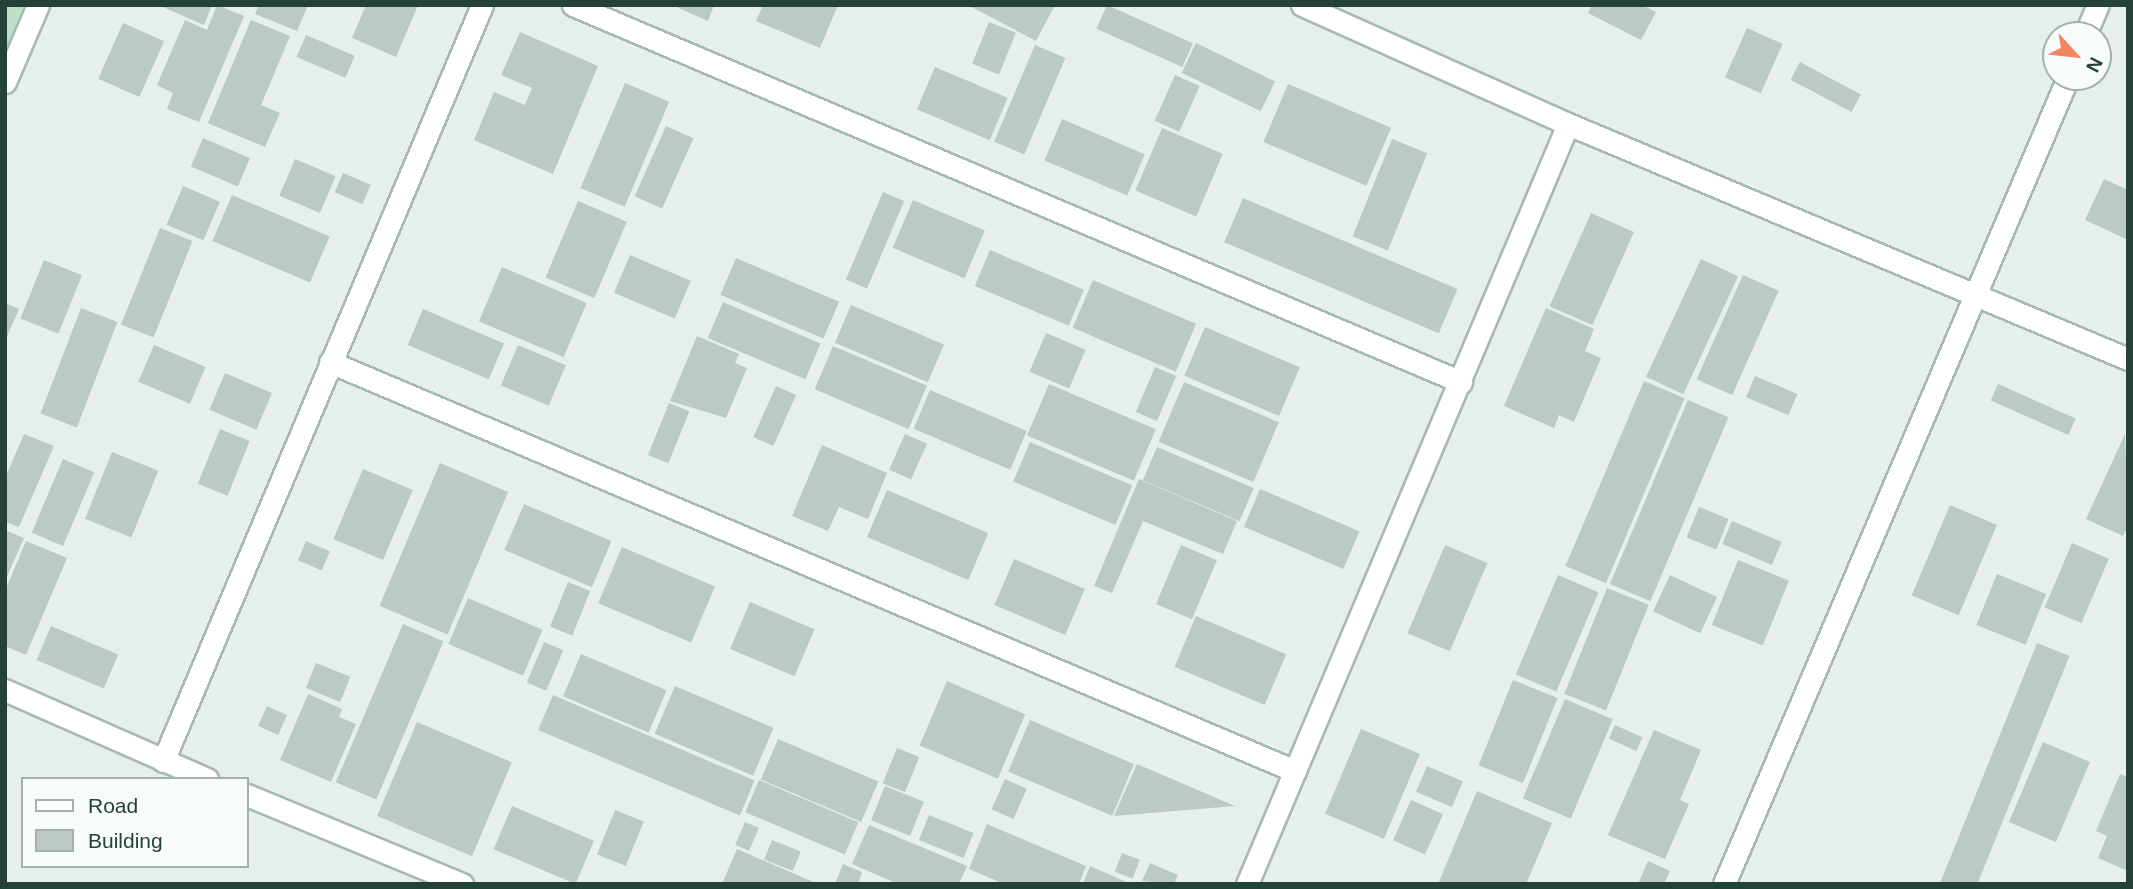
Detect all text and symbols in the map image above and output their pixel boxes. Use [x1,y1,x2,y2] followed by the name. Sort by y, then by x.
[2042,21,2112,91] north arrow
[2082,54,2107,76] text: N
[21,777,248,868] legend
[88,794,138,817] text: Road
[88,829,163,852] text: Building

